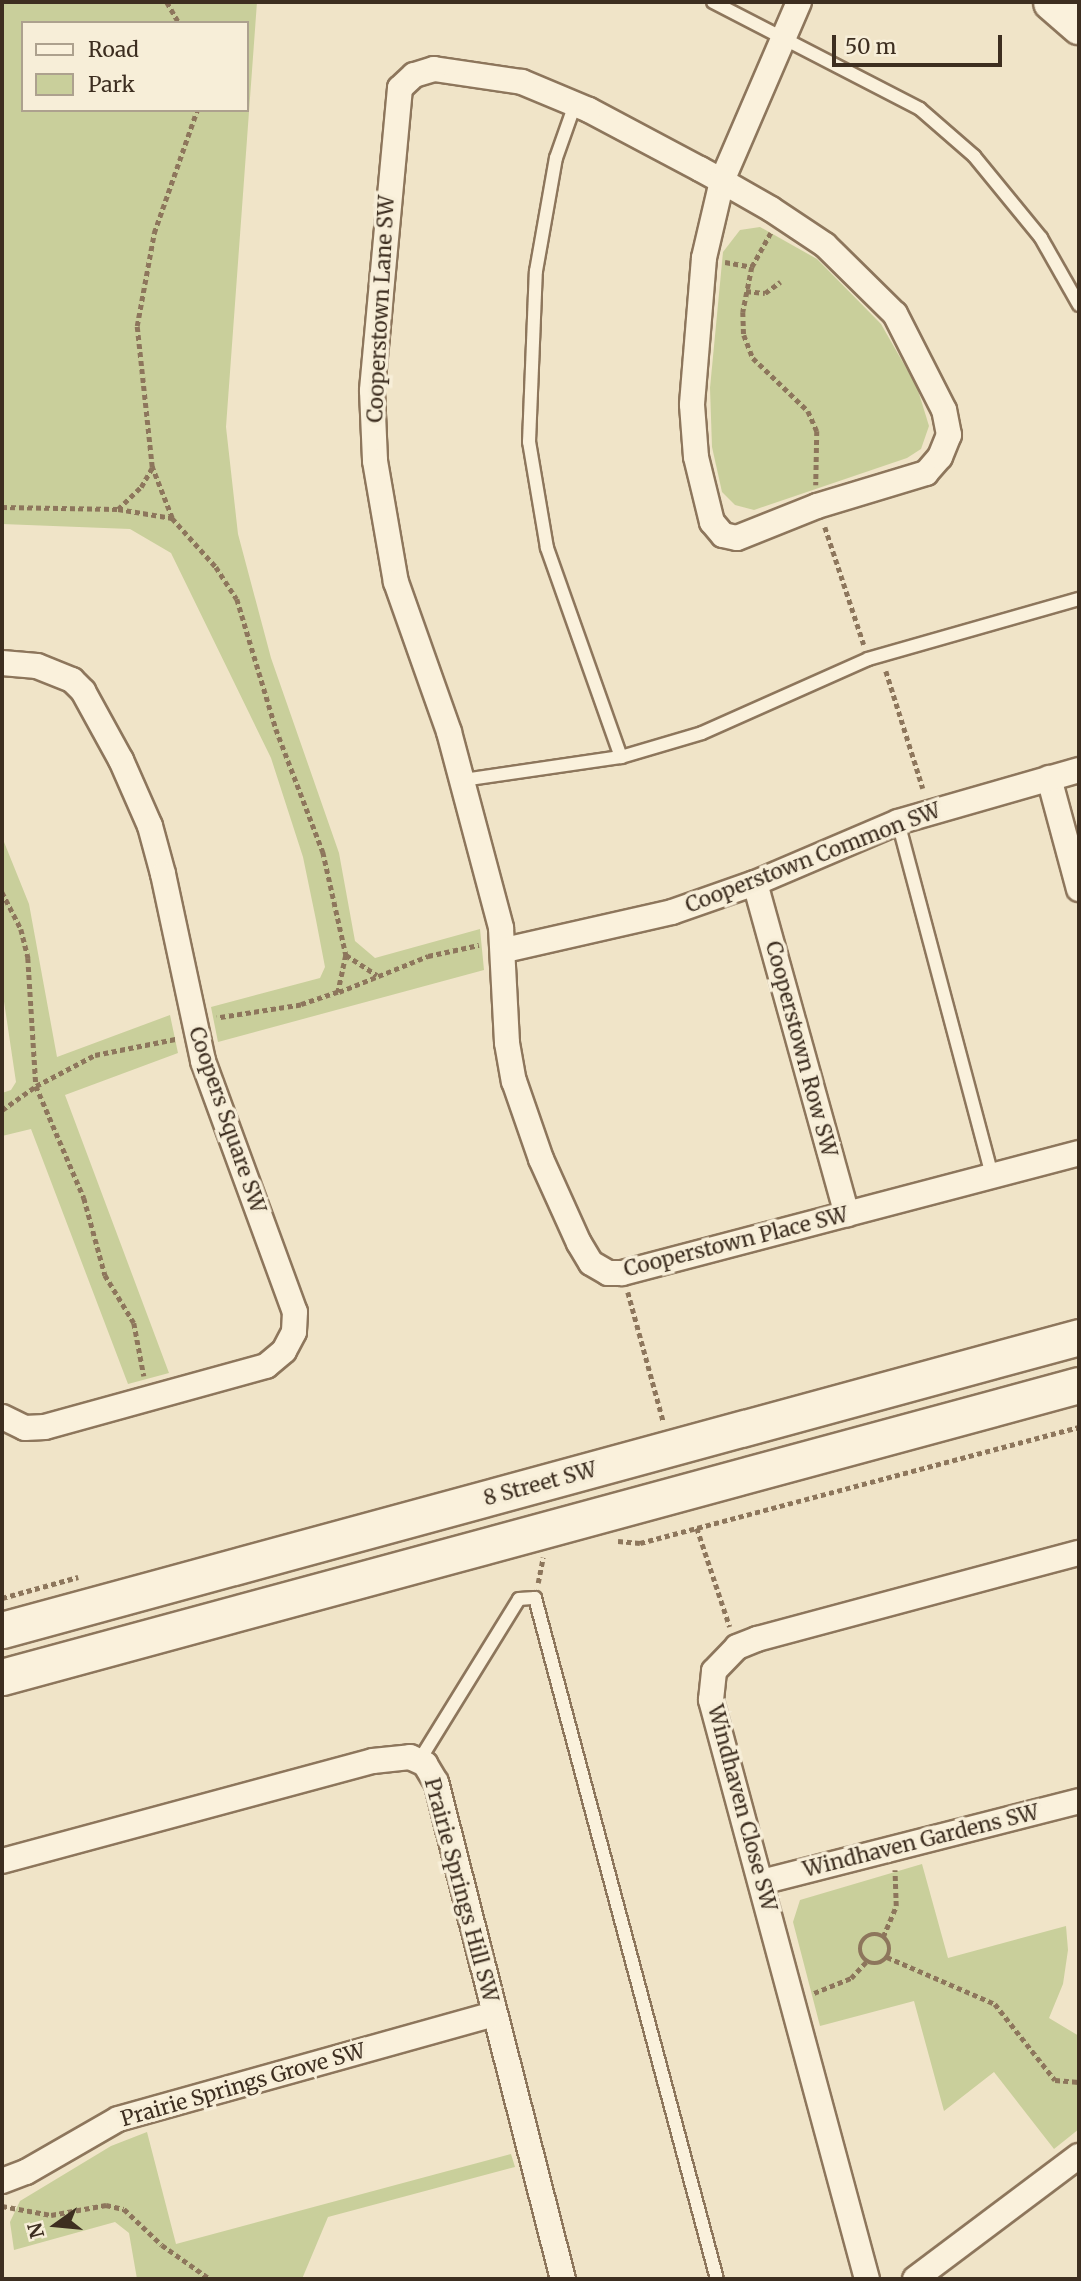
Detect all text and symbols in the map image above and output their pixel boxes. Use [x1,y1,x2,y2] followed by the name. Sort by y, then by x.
[21,21,248,112] legend
[836,21,1006,65] scale bar
[845,33,896,60] text: 50 m
[88,36,139,63] text: Road
[88,71,135,98] text: Park
[362,195,400,423] street label: Cooperstown Lane SW
[682,798,944,918] street label: Cooperstown Common SW
[760,938,842,1160] street label: Cooperstown Row SW
[183,1024,271,1216] street label: Coopers Square SW
[621,1202,851,1282] street label: Cooperstown Place SW
[481,1457,599,1511] street label: 8 Street SW
[702,1702,782,1914] street label: Windhaven Close SW
[419,1775,503,2005] street label: Prairie Springs Hill SW
[800,1799,1042,1883] street label: Windhaven Gardens SW
[118,2038,368,2132] street label: Prairie Springs Grove SW
[21,2190,91,2260] north arrow
[22,2220,49,2241] text: N

